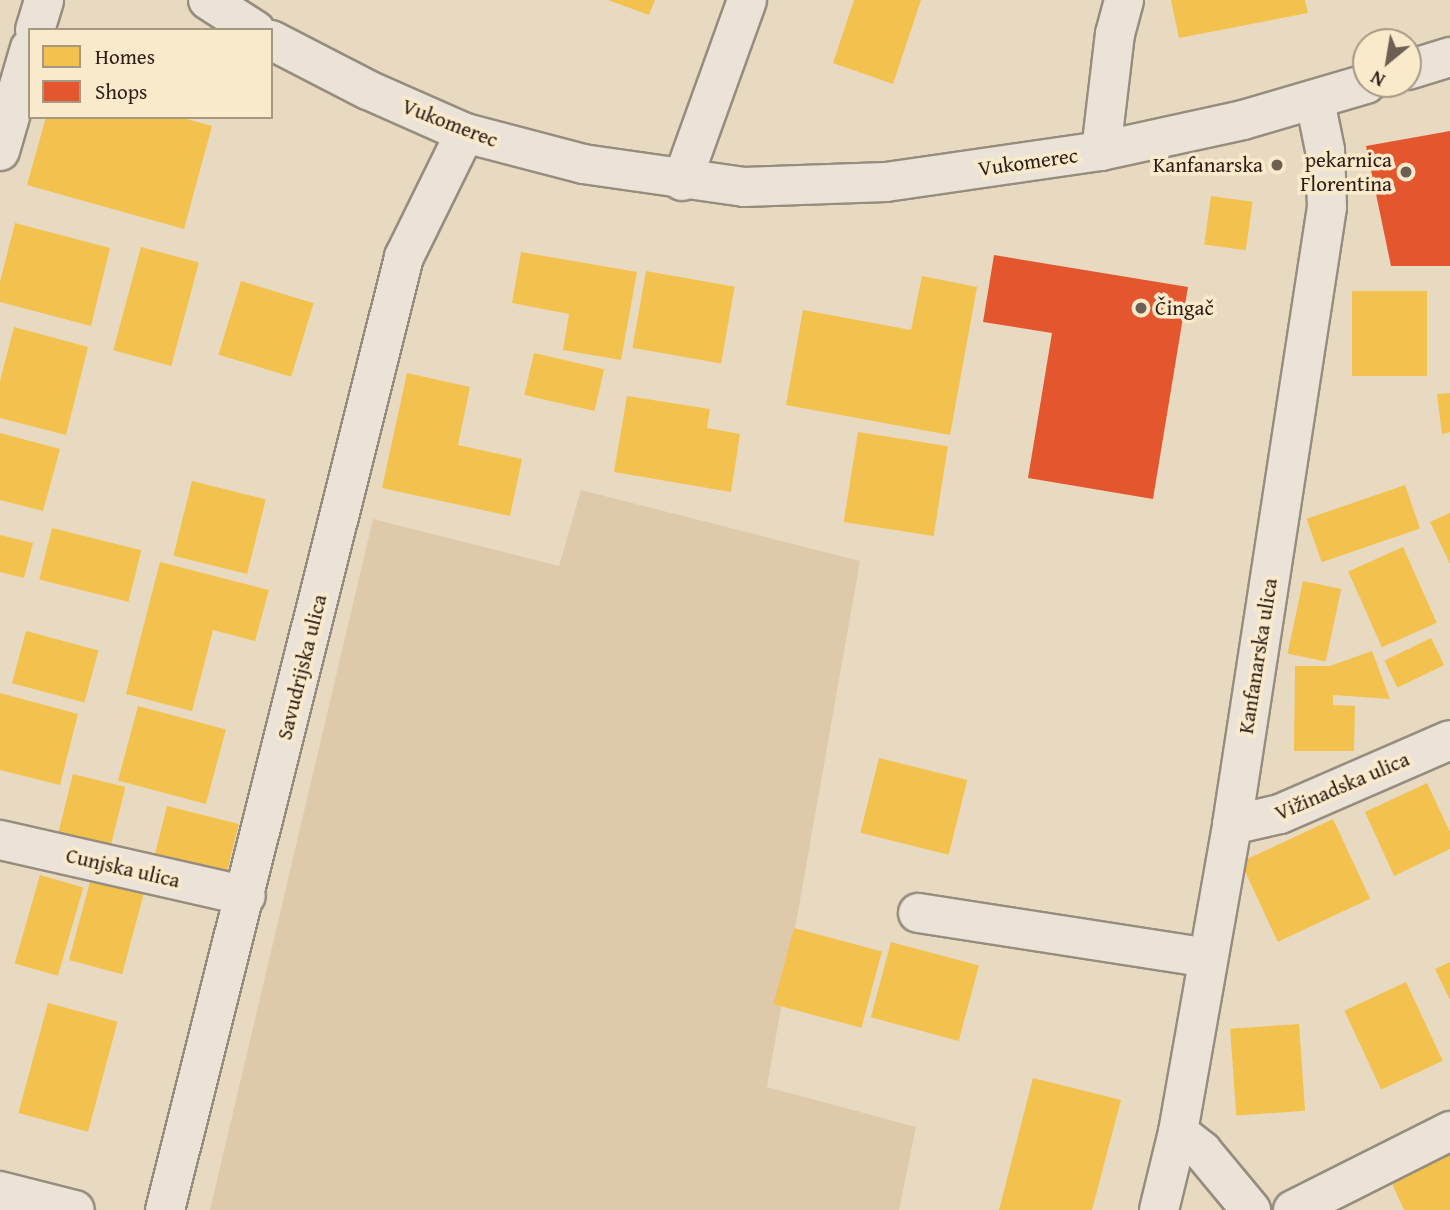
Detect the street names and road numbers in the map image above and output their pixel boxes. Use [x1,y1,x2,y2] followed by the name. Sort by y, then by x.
[399,93,501,153] street label: Vukomerec
[976,143,1080,181] street label: Vukomerec
[1233,576,1283,736] street label: Kanfanarska ulica
[272,592,332,742] street label: Savudrijska ulica
[1271,746,1413,826] street label: Vižinadska ulica
[64,843,182,893] street label: Cunjska ulica

